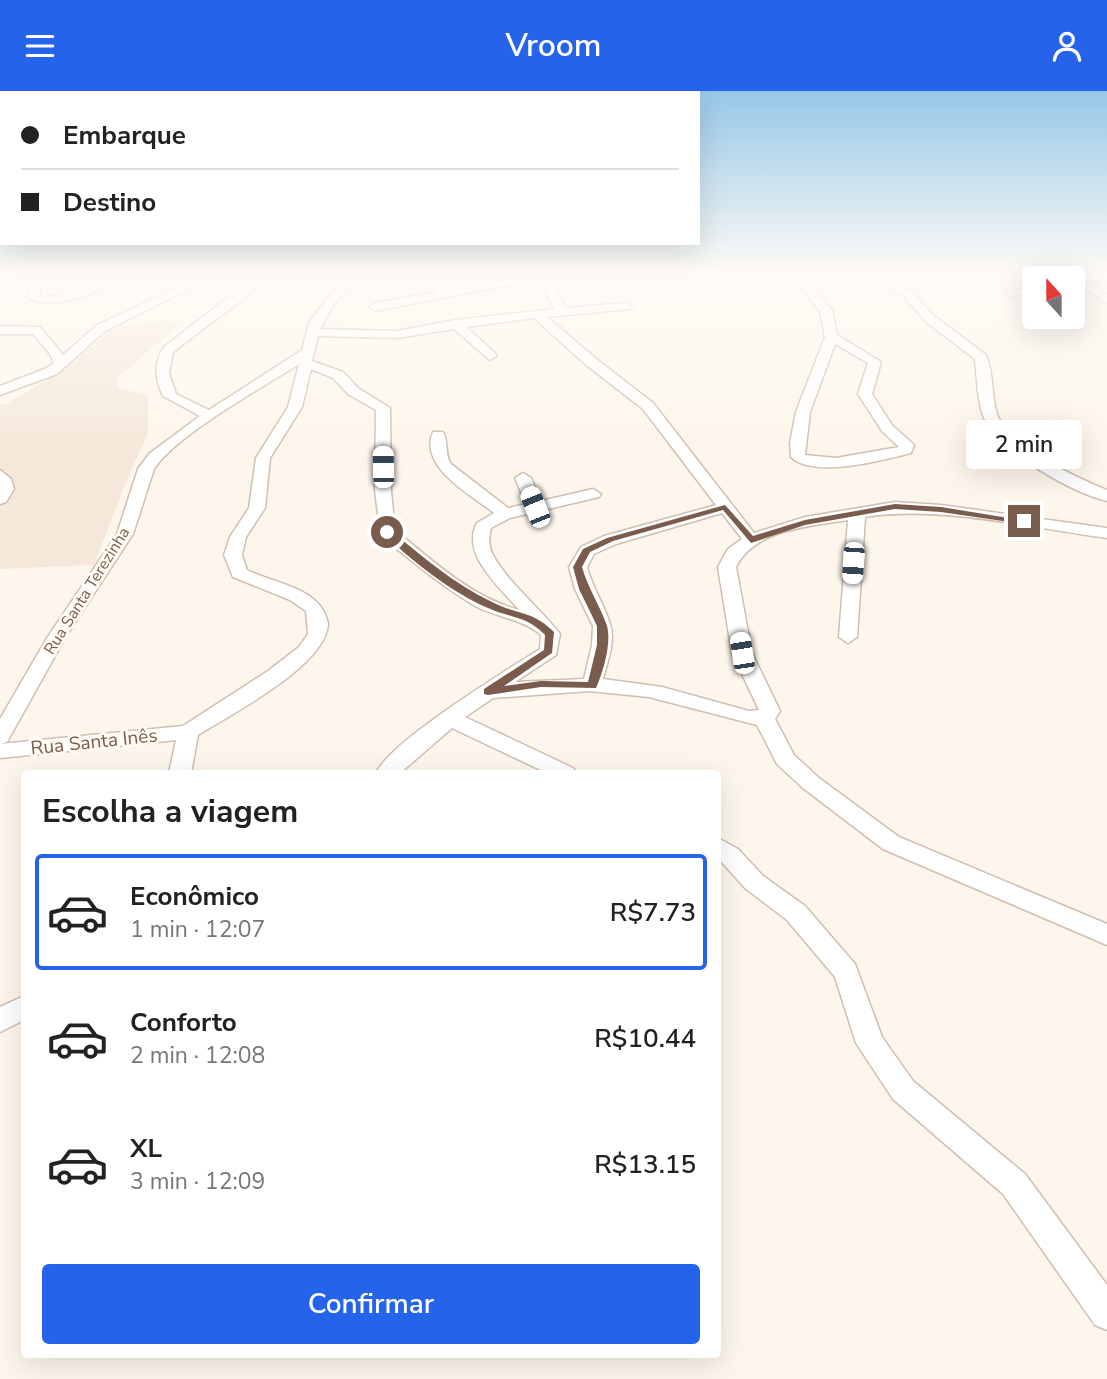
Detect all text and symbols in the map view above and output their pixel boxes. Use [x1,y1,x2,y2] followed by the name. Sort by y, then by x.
[505,24,602,67] text: Vroom
[21,27,59,65] icon: menu
[1048,27,1086,65] icon: person
[63,118,186,153] text: Embarque
[63,185,156,220] text: Destino
[1022,266,1085,329] north arrow
[1022,266,1085,329] map controls
[966,419,1082,469] callout: 2 min
[995,429,1053,460] text: 2 min
[373,446,394,488] car
[518,484,553,530] car
[1008,505,1040,537] route end
[371,516,403,548] route start
[39,523,135,659] street label: Rua Santa Terezinha
[842,541,865,585] car
[729,631,756,675] car
[29,722,159,762] street label: Rua Santa Inês
[42,790,298,833] text: Escolha a viagem
[130,879,259,914] text: Econômico
[46,881,109,944] icon: car
[610,895,696,930] text: R$7.73
[130,914,265,945] text: 1 min · 12:07
[130,1005,237,1040] text: Conforto
[46,1007,109,1070] icon: car
[594,1021,696,1056] text: R$10.44
[130,1040,265,1071] text: 2 min · 12:08
[130,1131,162,1166] text: XL
[46,1133,109,1196] icon: car
[594,1147,696,1182] text: R$13.15
[130,1166,265,1197] text: 3 min · 12:09
[42,1264,700,1344] button: Confirmar

